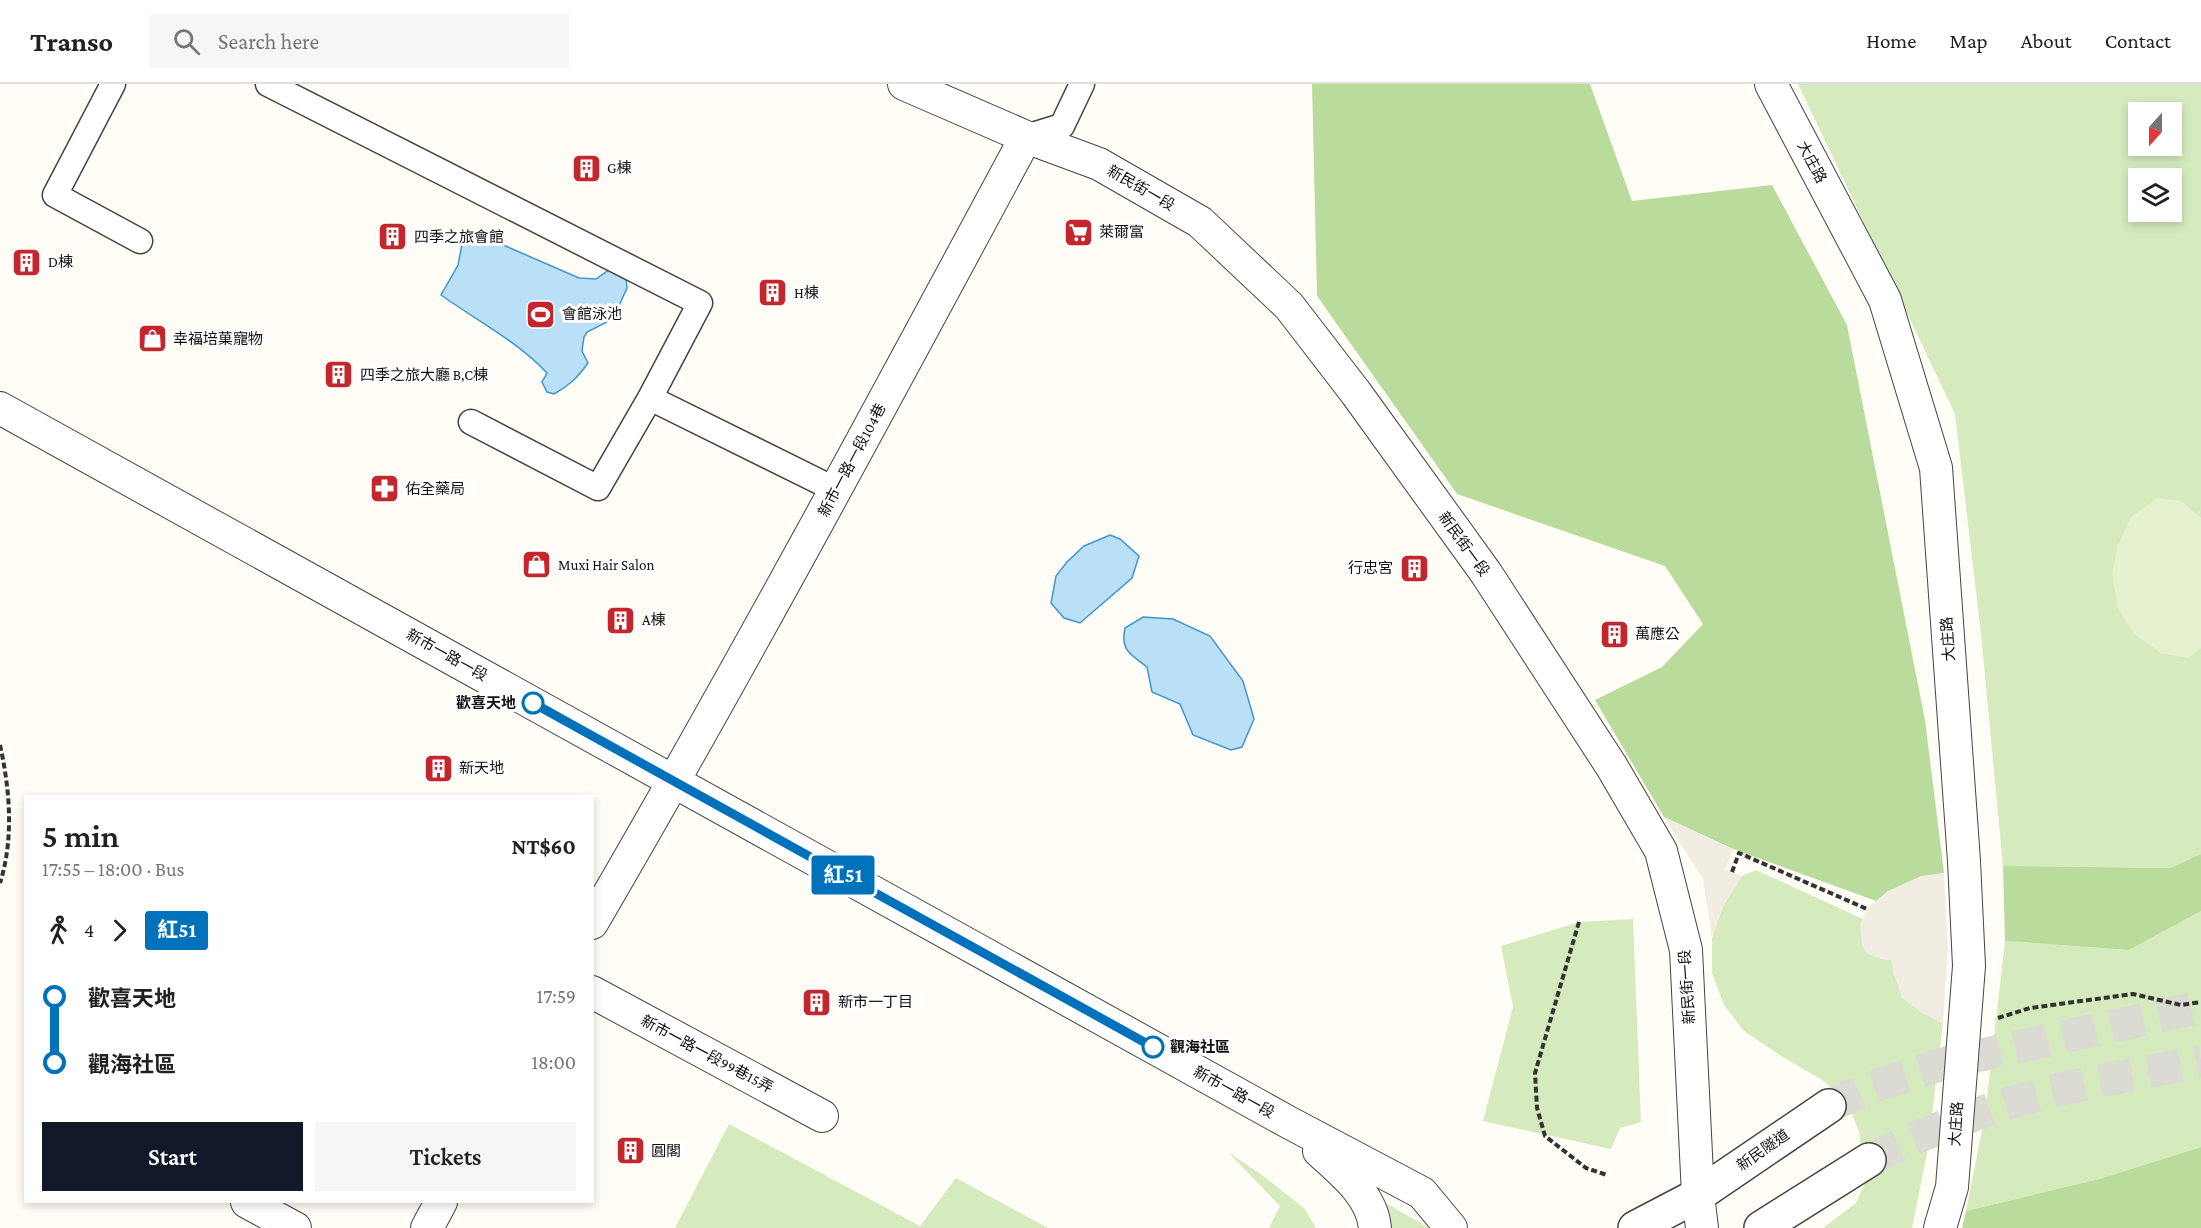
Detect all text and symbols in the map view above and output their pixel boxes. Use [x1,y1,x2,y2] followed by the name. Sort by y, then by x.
[149,14,569,68] search box
[170,25,203,58] icon: search
[30,26,113,57] text: Transo
[218,29,319,54] text: Search here
[1866,29,1916,53] text: Home
[1949,29,1988,53] text: Map
[2021,29,2072,53] text: About
[2105,29,2171,53] text: Contact
[2128,102,2182,156] north arrow
[2128,102,2182,222] map controls
[1794,138,1830,186] street label: 大庄路
[570,152,602,184] building icon: G棟
[607,159,632,176] place label: G棟
[1105,162,1177,214] street label: 新民街一段
[2128,168,2182,222] button: layers
[1062,216,1094,248] supermarket icon: 萊爾富
[377,221,409,253] building icon: 四季之旅會館
[1099,224,1144,240] place label: 萊爾富
[414,229,504,245] place label: 四季之旅會館
[11,246,43,278] building icon: D棟
[48,253,73,270] place label: D棟
[757,277,789,309] building icon: H棟
[794,284,819,301] place label: H棟
[525,298,557,330] sports icon: 會館泳池
[562,306,622,322] place label: 會館泳池
[136,323,168,355] shop icon: 幸福培菓寵物
[173,330,263,347] place label: 幸福培菓寵物
[323,359,355,391] building icon: 四季之旅大廳 B,C棟
[360,366,488,383] place label: 四季之旅大廳 B,C棟
[815,401,889,519] street label: 新市一路一段104巷
[368,473,400,505] pharmacy icon: 佑全藥局
[405,481,465,497] place label: 佑全藥局
[1435,509,1493,579] street label: 新民街一段
[521,549,553,581] shop icon: Muxi Hair Salon
[1398,552,1430,584] building icon: 行忠宮
[558,557,654,573] place label: Muxi Hair Salon
[1348,560,1393,576] place label: 行忠宮
[605,604,637,636] building icon: A棟
[642,611,666,628] place label: A棟
[1938,616,1958,662] street label: 大庄路
[1598,618,1630,650] building icon: 萬應公
[404,626,490,684] street label: 新市一路一段
[1635,626,1680,642] place label: 萬應公
[522,692,544,714] marker: 歡喜天地
[456,695,516,711] place label: 歡喜天地
[422,752,454,784] building icon: 新天地
[459,760,504,776] place label: 新天地
[42,817,119,854] text: 5 min
[511,834,576,859] text: NT$60
[808,856,878,894] line badge: 紅51
[42,858,184,880] text: 17:55 – 18:00 · Bus
[823,863,863,887] text: 紅51
[42,914,75,947] icon: walk
[103,914,136,947] icon: forward
[157,918,196,942] text: 紅51
[84,919,94,941] text: 4
[1676,949,1698,1025] street label: 新民街一段
[537,985,576,1007] text: 17:59
[88,986,176,1011] text: 歡喜天地
[801,986,833,1018] building icon: 新市一丁目
[838,994,913,1010] place label: 新市一丁目
[638,1012,776,1096] street label: 新市一路一段99巷15弄
[1142,1036,1164,1058] marker: 觀海社區
[1170,1038,1230,1055] place label: 觀海社區
[531,1051,576,1073] text: 18:00
[88,1052,176,1077] text: 觀海社區
[1191,1063,1277,1121] street label: 新市一路一段
[1946,1101,1966,1147] street label: 大庄路
[42,1122,303,1191] button: Start
[315,1122,576,1191] button: Tickets
[1734,1126,1792,1174] street label: 新民隧道
[614,1135,646,1167] building icon: 圓閣
[651,1143,681,1159] place label: 圓閣

